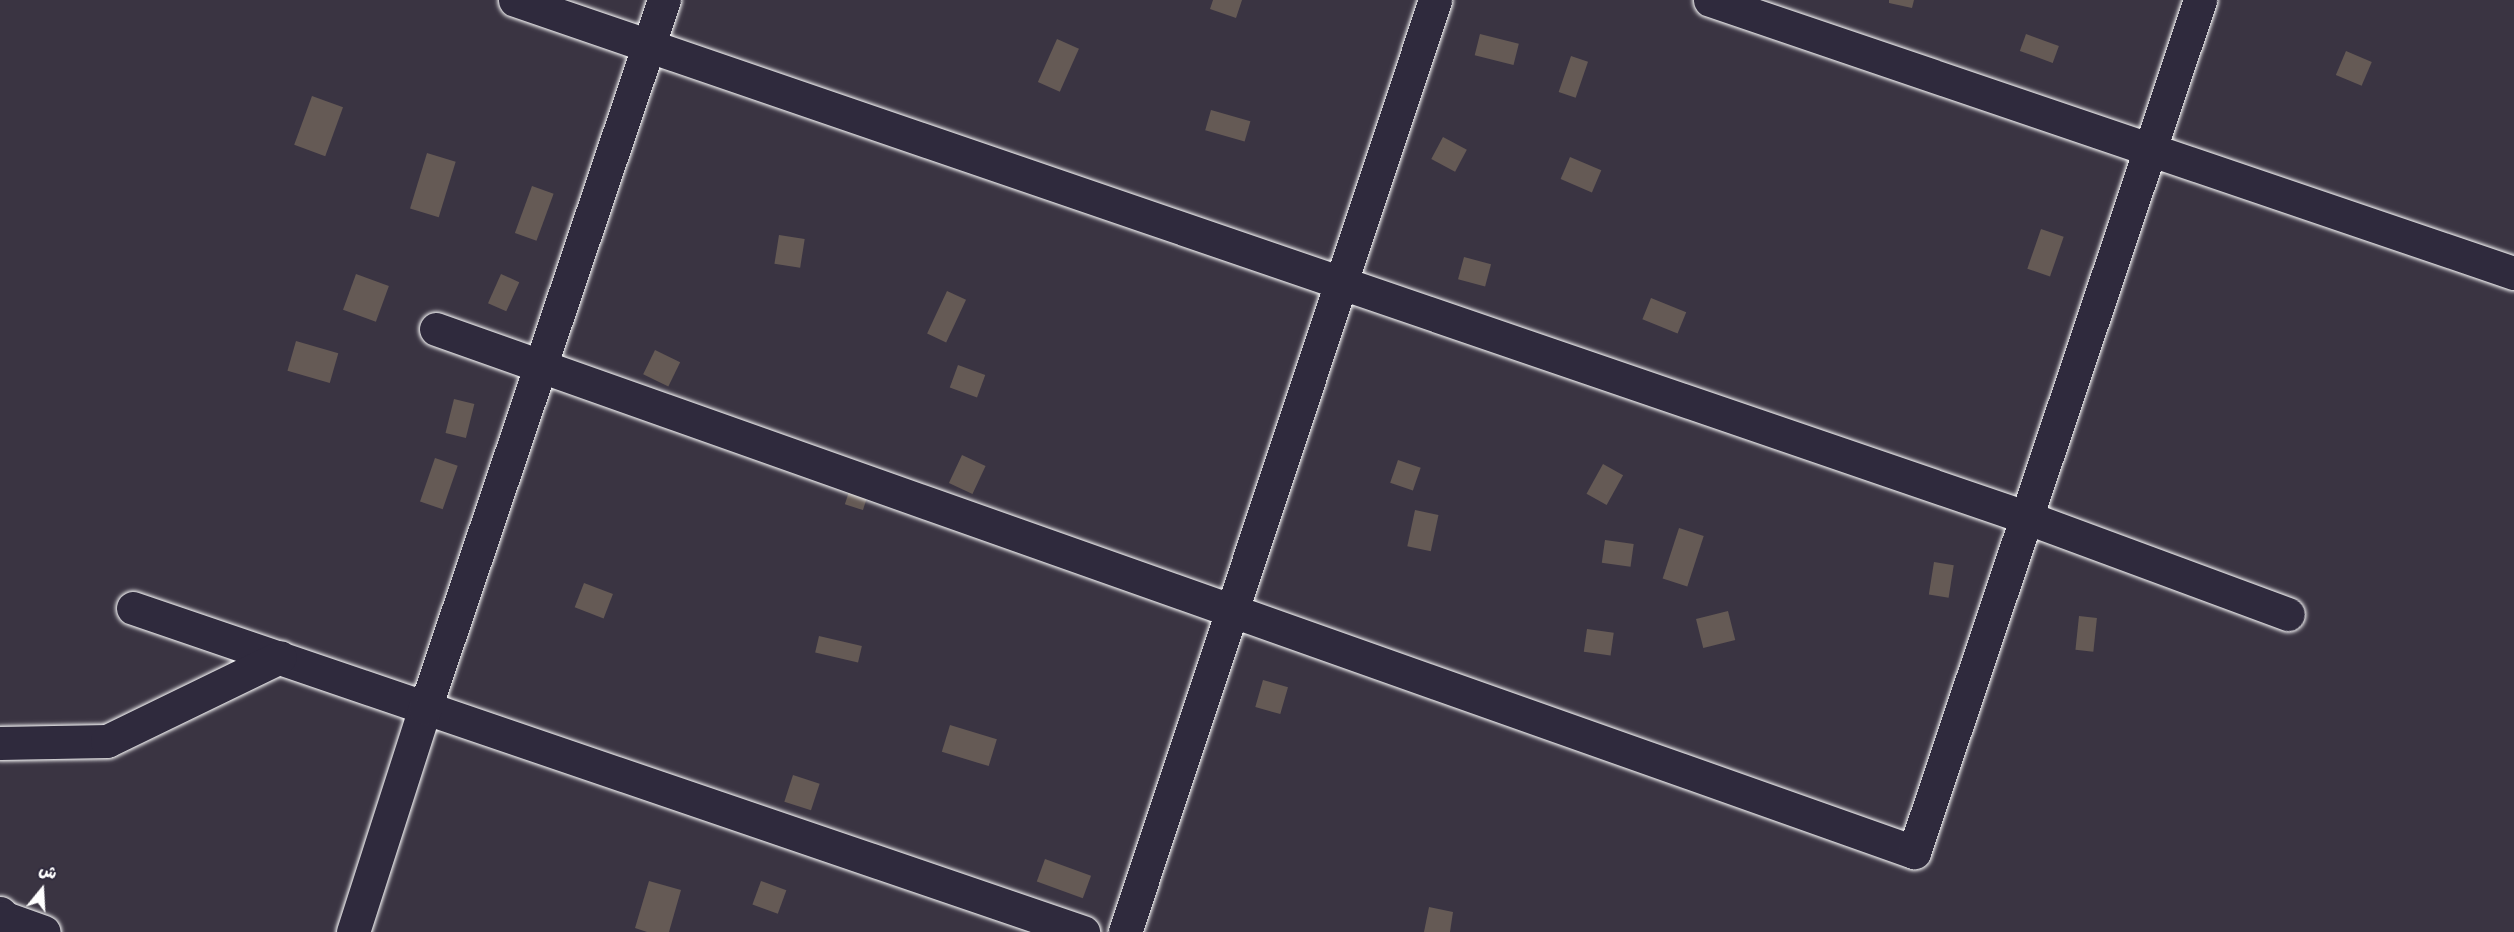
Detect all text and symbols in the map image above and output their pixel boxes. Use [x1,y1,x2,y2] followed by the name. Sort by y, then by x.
[35,859,60,887] text: ش
[12,860,72,920] north arrow

